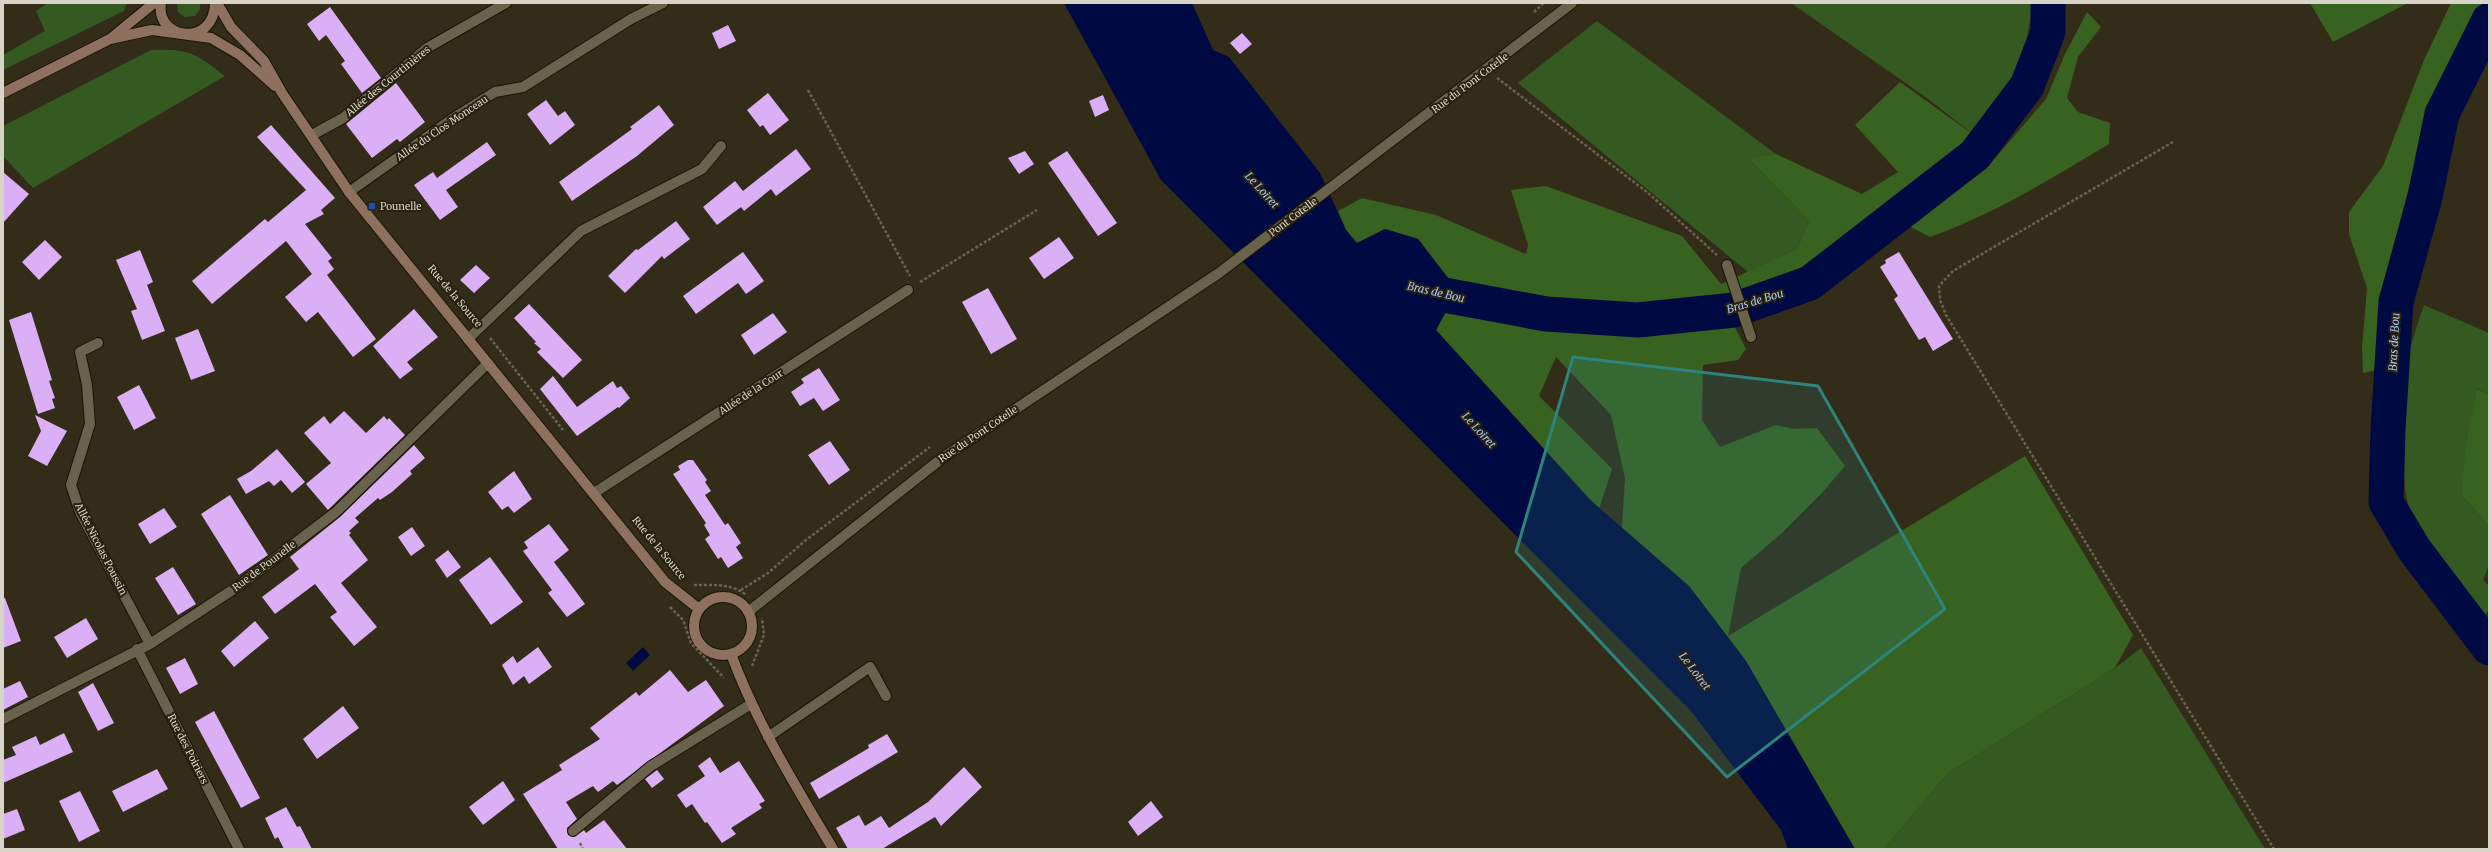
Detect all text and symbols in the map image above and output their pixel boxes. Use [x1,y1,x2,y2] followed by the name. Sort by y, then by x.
[342,43,433,120] street label: Allée des Courtinières
[1429,50,1511,116] street label: Rue du Pont Cotelle
[393,92,490,164] street label: Allée du Clos Monceau
[1242,169,1282,211] water label: Le Loiret
[1266,195,1320,239] street label: Pont Cotelle
[380,200,422,213] place label: Pounelle
[367,201,377,211] marker: Pounelle
[425,262,485,330] street label: Rue de la Source
[1406,279,1466,305] water label: Bras de Bou
[1725,286,1785,316] water label: Bras de Bou
[2385,312,2403,372] water label: Bras de Bou
[716,366,786,418] street label: Allée de la Cour
[936,403,1020,465] street label: Rue du Pont Cotelle
[1459,409,1499,451] water label: Le Loiret
[72,500,130,598] street label: Allée Nicolas Poussin
[630,514,688,582] street label: Rue de la Source
[230,538,298,594] street label: Rue de Pounelle
[1676,649,1714,693] water label: Le Loiret
[165,712,211,786] street label: Rue des Poiriers

